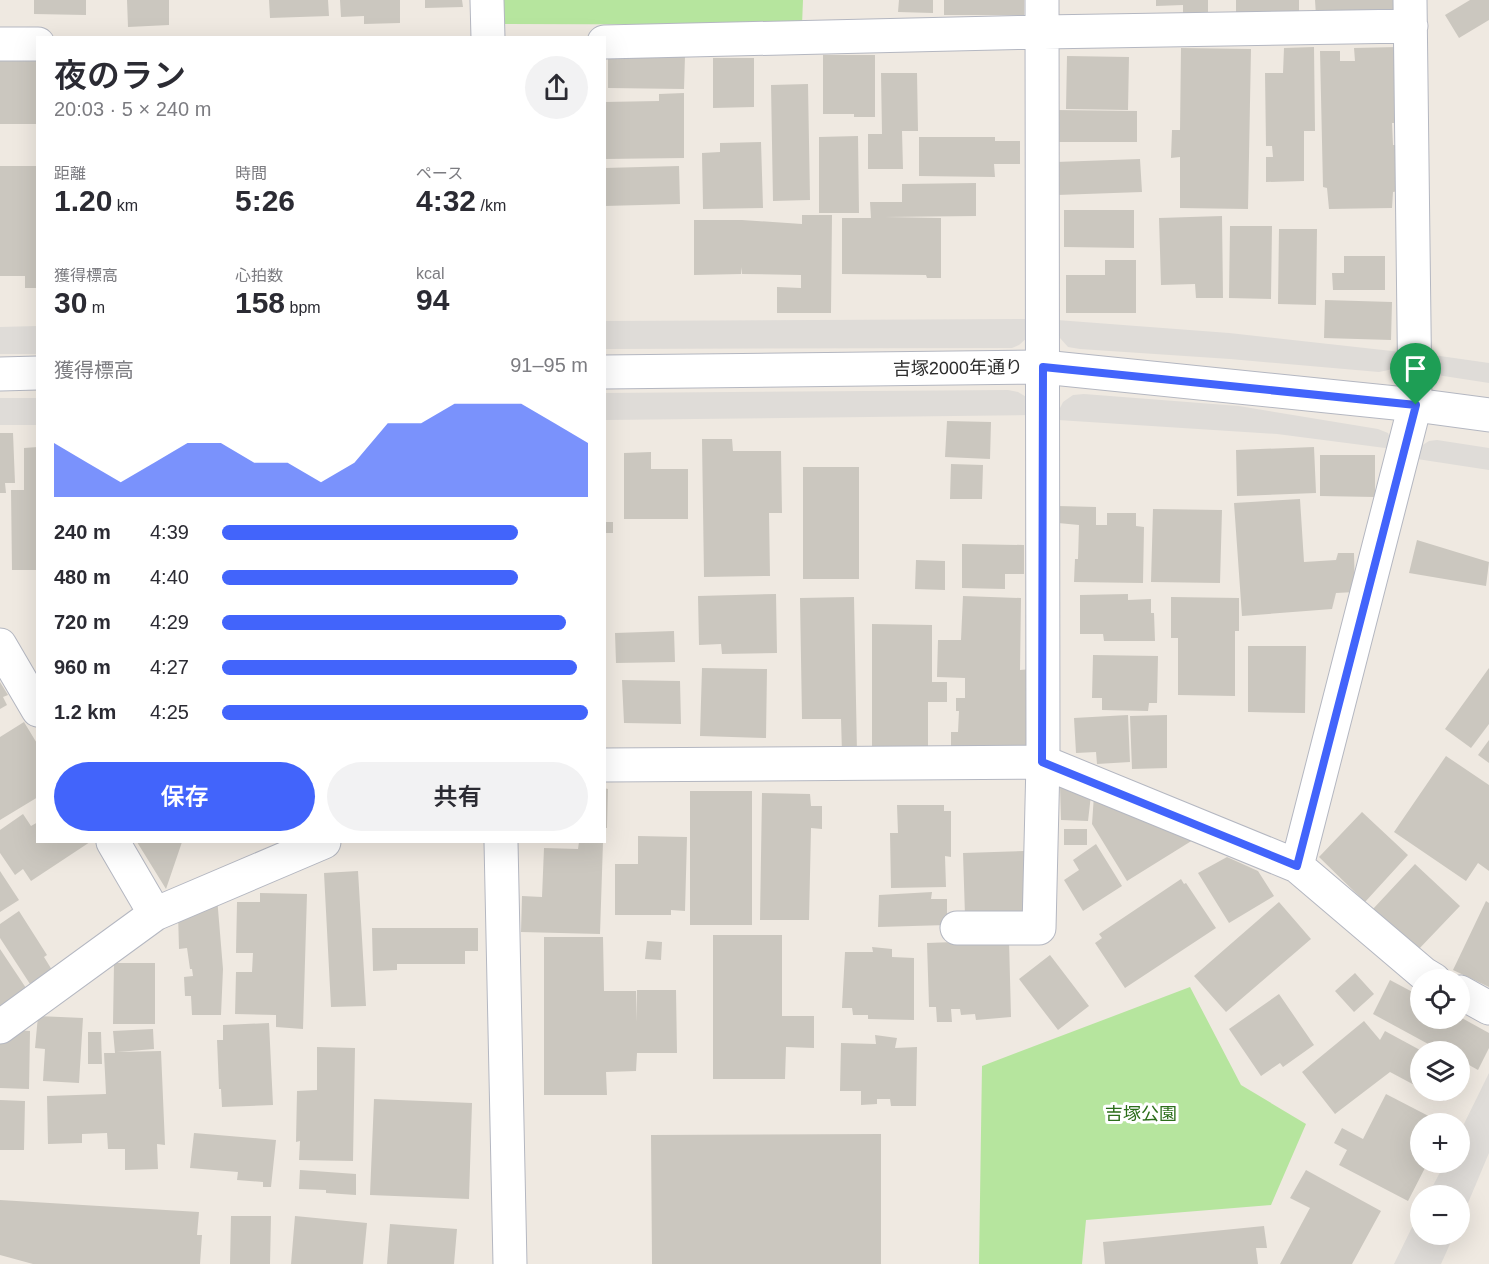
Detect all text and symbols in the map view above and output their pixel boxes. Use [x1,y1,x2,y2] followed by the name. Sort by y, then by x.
[525,56,588,119] button: share
[54,57,186,94] text: 夜のラン
[54,98,211,120] text: 20:03 · 5 × 240 m
[54,165,86,182] text: 距離
[235,165,267,182] text: 時間
[416,165,463,182] text: ペース
[54,184,112,217] text: 1.20
[235,184,295,217] text: 5:26
[416,184,476,217] text: 4:32
[112,197,138,214] text: km
[476,197,506,214] text: /km
[416,265,444,282] text: kcal
[54,267,118,284] text: 獲得標高
[235,267,283,284] text: 心拍数
[416,283,449,316] text: 94
[54,286,87,319] text: 30
[235,286,285,319] text: 158
[87,299,105,316] text: m
[285,299,321,316] text: bpm
[1390,343,1441,405] pin
[1399,352,1432,385] icon: arrive
[510,354,588,376] text: 91–95 m
[893,357,1023,379] street label: 吉塚2000年通り
[54,359,134,381] text: 獲得標高
[54,521,111,543] text: 240 m
[150,521,189,543] text: 4:39
[54,566,111,588] text: 480 m
[150,566,189,588] text: 4:40
[54,611,111,633] text: 720 m
[150,611,189,633] text: 4:29
[54,656,111,678] text: 960 m
[150,656,189,678] text: 4:27
[54,701,116,723] text: 1.2 km
[150,701,189,723] text: 4:25
[54,762,315,831] button: 保存
[327,762,588,831] button: 共有
[1410,969,1470,1245] map controls
[1410,969,1470,1029] button: locate
[1410,1041,1470,1101] button: layers
[1105,1104,1177,1124] park label: 吉塚公園
[1410,1113,1470,1173] button: +
[1410,1185,1470,1245] button: −

